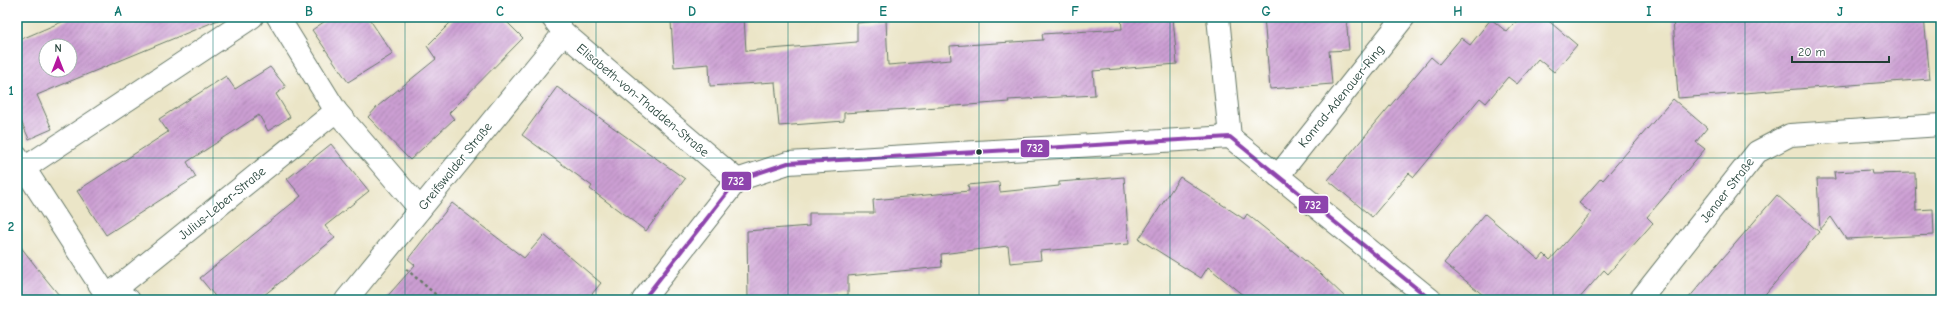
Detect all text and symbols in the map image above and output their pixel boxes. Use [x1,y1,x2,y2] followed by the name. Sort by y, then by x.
[114,4,122,19] text: A
[305,4,313,19] text: B
[496,4,504,19] text: C
[688,4,696,19] text: D
[879,4,887,19] text: E
[1071,4,1079,19] text: F
[1261,4,1271,19] text: G
[1453,4,1463,19] text: H
[1646,4,1652,19] text: I
[1837,4,1843,19] text: J
[38,38,78,78] north arrow
[1792,38,1889,64] scale bar
[574,40,712,160] street label: Elisabeth-von-Thadden-Straße
[54,42,62,55] text: N
[1295,42,1387,150] street label: Konrad-Adenauer-Ring
[1798,45,1826,59] text: 20 m
[8,83,14,98] text: 1
[415,119,495,213] street label: Greifswalder Straße
[1020,139,1050,158] line badge: 732
[1027,142,1043,155] text: 732
[974,147,984,157] unlabelled marker
[1697,154,1757,225] street label: Jenaer Straße
[175,163,269,243] street label: Julius-Leber-Straße
[721,171,752,191] line badge: 732
[728,175,744,188] text: 732
[1298,195,1329,214] line badge: 732
[1305,199,1321,212] text: 732
[8,219,14,234] text: 2

